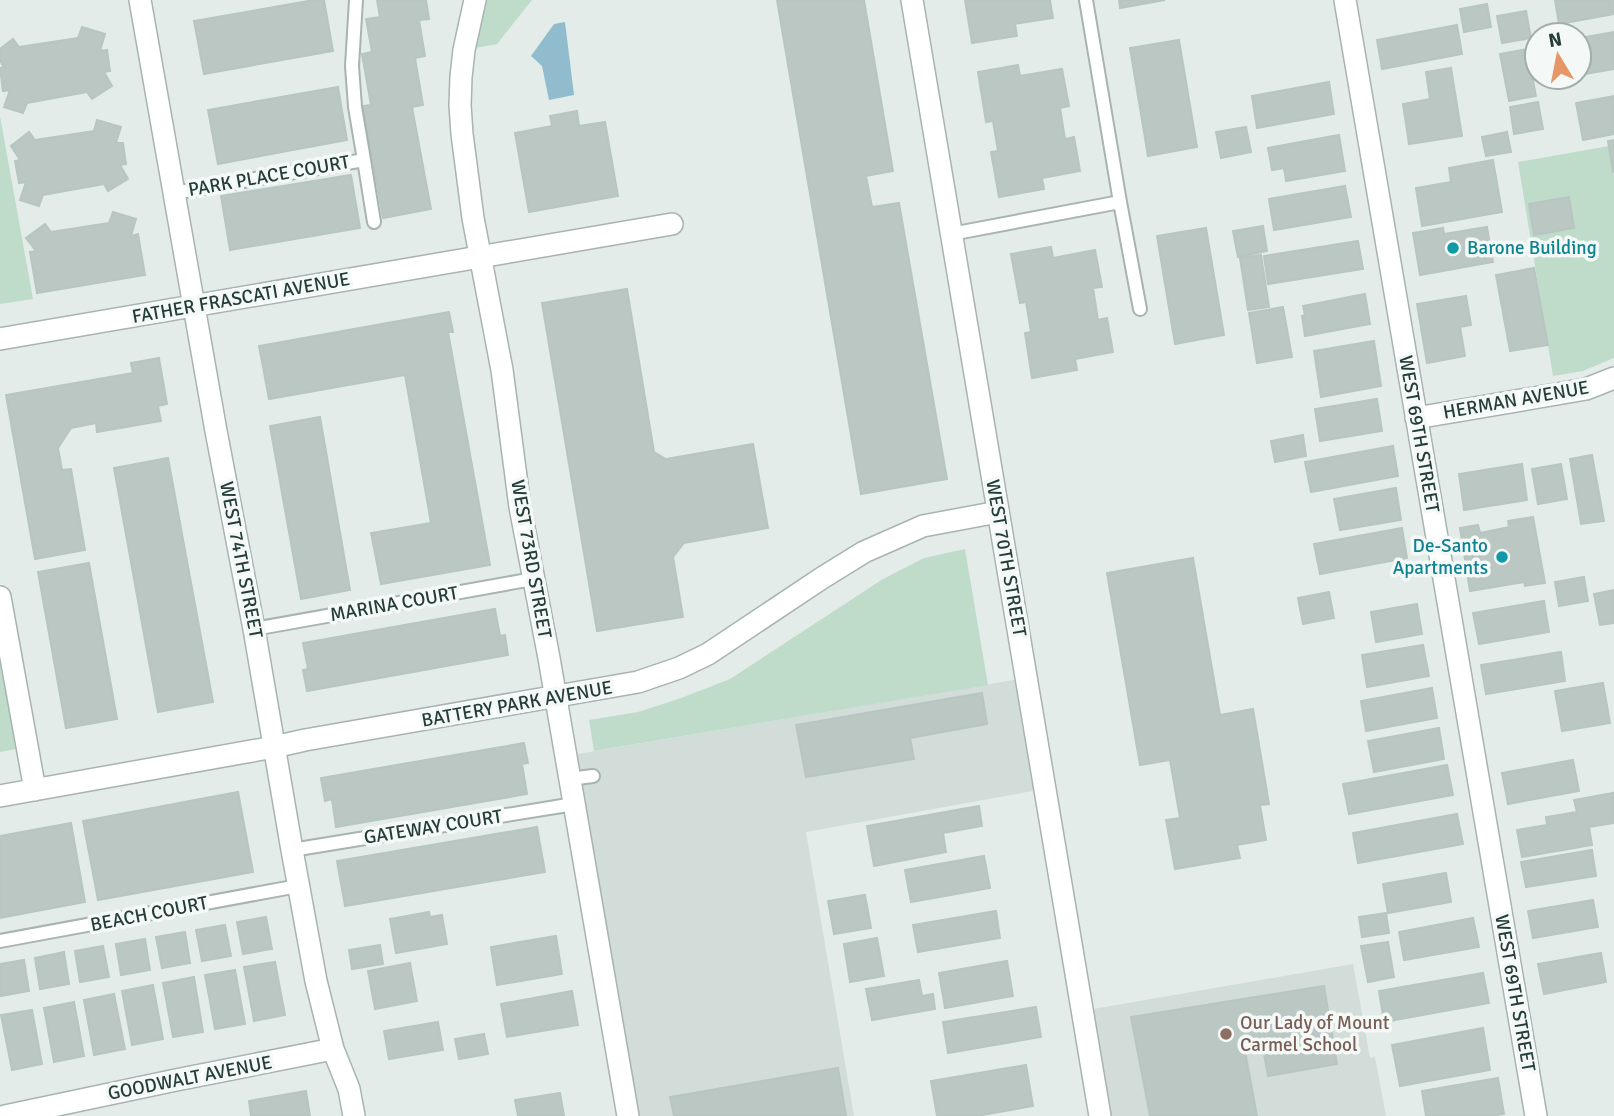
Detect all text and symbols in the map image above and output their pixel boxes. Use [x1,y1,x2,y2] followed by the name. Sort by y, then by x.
[1523,21,1593,91] north arrow
[1547,27,1564,53] text: N
[186,150,352,202] street label: PARK PLACE COURT
[1467,236,1597,260] place label: Barone Building
[1445,240,1461,256] marker: Barone Building
[130,267,352,329] street label: FATHER FRASCATI AVENUE
[1393,354,1445,515] street label: WEST 69TH STREET
[1441,375,1591,425] street label: HERMAN AVENUE
[505,478,557,641] street label: WEST 73RD STREET
[980,478,1032,639] street label: WEST 70TH STREET
[214,480,268,641] street label: WEST 74TH STREET
[1393,534,1488,580] place label: De-Santo Apartments
[1494,549,1510,565] marker: De-Santo Apartments
[328,581,461,627] street label: MARINA COURT
[420,675,614,733] street label: BATTERY PARK AVENUE
[362,804,505,850] street label: GATEWAY COURT
[88,891,210,937] street label: BEACH COURT
[1489,913,1541,1074] street label: WEST 69TH STREET
[1240,1011,1390,1057] place label: Our Lady of Mount Carmel School
[1218,1026,1234,1042] marker: Our Lady of Mount Carmel School
[106,1050,274,1106] street label: GOODWALT AVENUE

